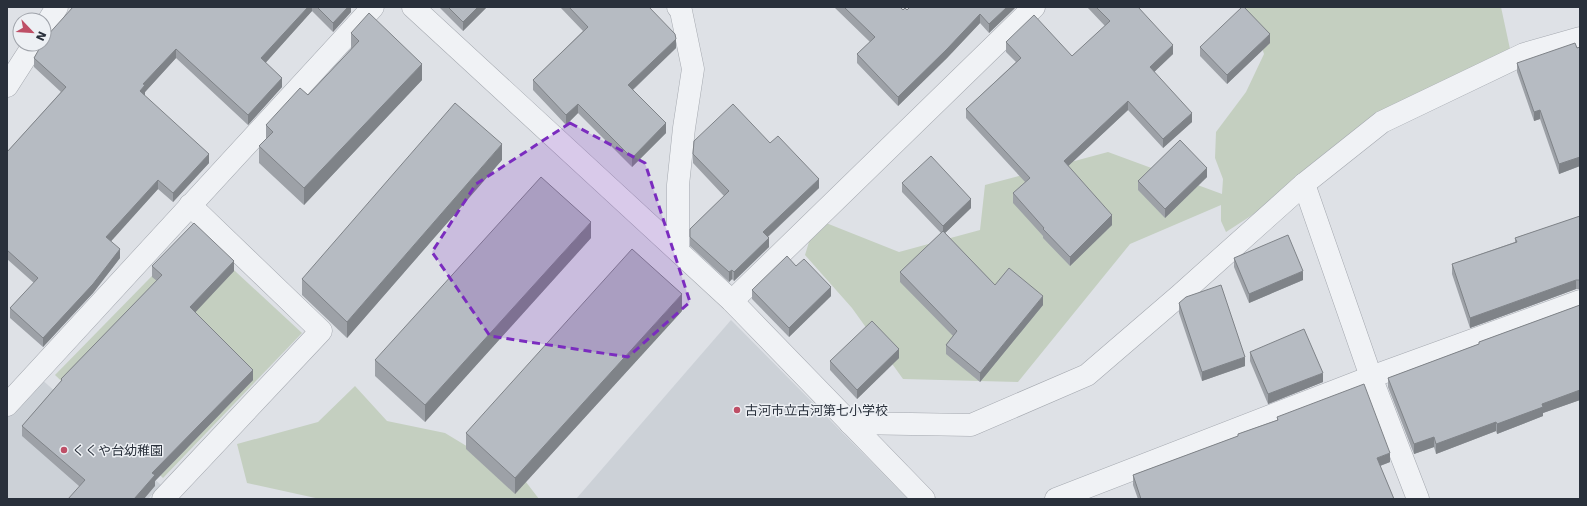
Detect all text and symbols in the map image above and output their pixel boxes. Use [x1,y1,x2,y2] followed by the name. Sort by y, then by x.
[12,12,52,52] north arrow
[33,29,48,43] text: N
[745,403,888,418] place label: 古河市立古河第七小学校
[732,405,742,415] marker: 古河市立古河第七小学校
[72,443,163,458] place label: くくや台幼稚園
[59,445,69,455] marker: くくや台幼稚園

